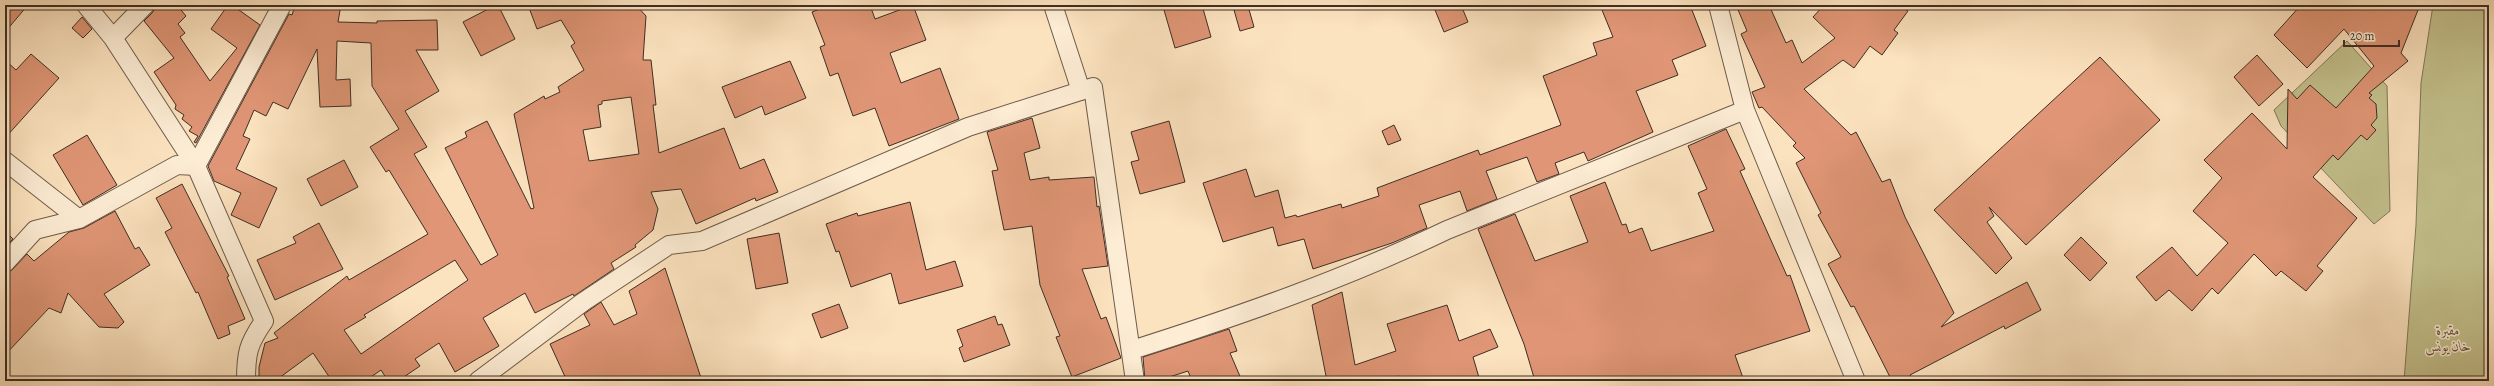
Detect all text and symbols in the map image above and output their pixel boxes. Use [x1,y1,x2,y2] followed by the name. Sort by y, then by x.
[2344,22,2399,48] scale bar
[2350,28,2374,44] text: 20 m
[2425,321,2471,356] park label: مقبرة خان يونس

